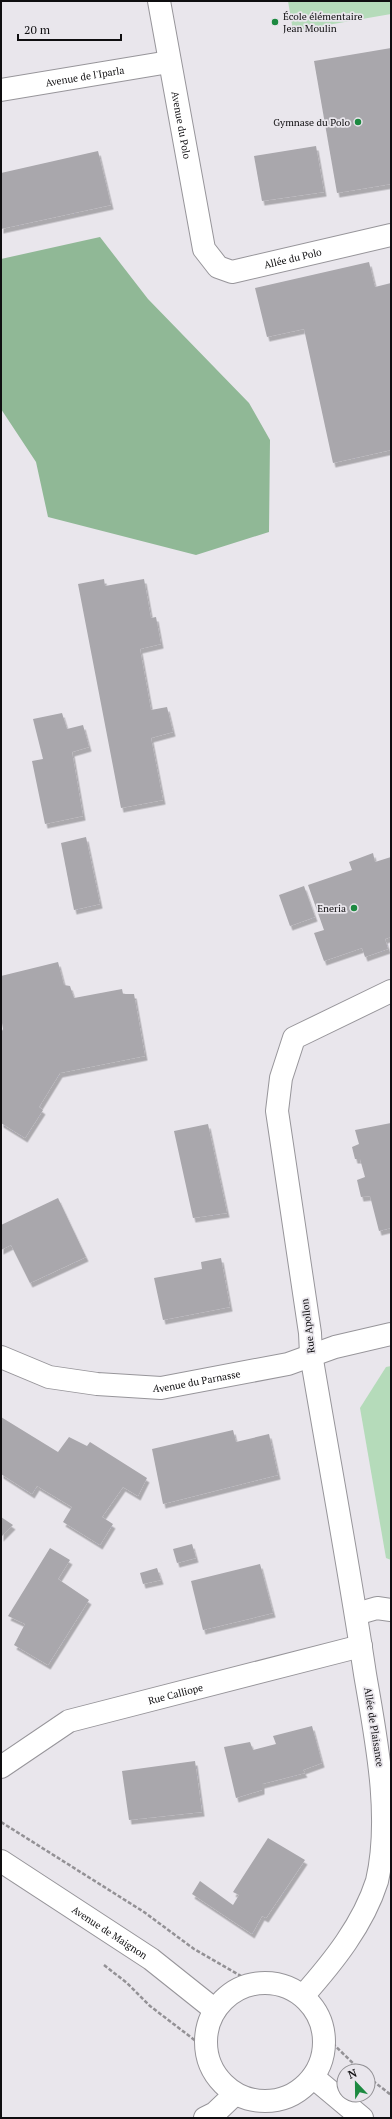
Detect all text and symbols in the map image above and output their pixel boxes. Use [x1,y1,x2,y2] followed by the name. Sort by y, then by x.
[283,10,363,35] place label: École élémentaire Jean Moulin
[18,16,121,42] scale bar
[270,17,280,27] marker: École élémentaire Jean Moulin
[24,22,51,37] text: 20 m
[44,63,125,89] street label: Avenue de l'Iparla
[169,90,194,160] street label: Avenue du Polo
[273,116,350,129] place label: Gymnase du Polo
[353,117,363,127] marker: Gymnase du Polo
[263,245,323,271] street label: Allée du Polo
[317,902,346,915] place label: Eneria
[349,903,359,913] marker: Eneria
[298,1298,318,1354] street label: Rue Apollon
[153,1367,241,1395] street label: Avenue du Parnasse
[147,1680,204,1707] street label: Rue Calliope
[361,1686,387,1768] street label: Allée de Plaisance
[70,1903,150,1962] street label: Avenue de Maignon
[336,2063,376,2103] north arrow
[346,2065,359,2082] text: N

